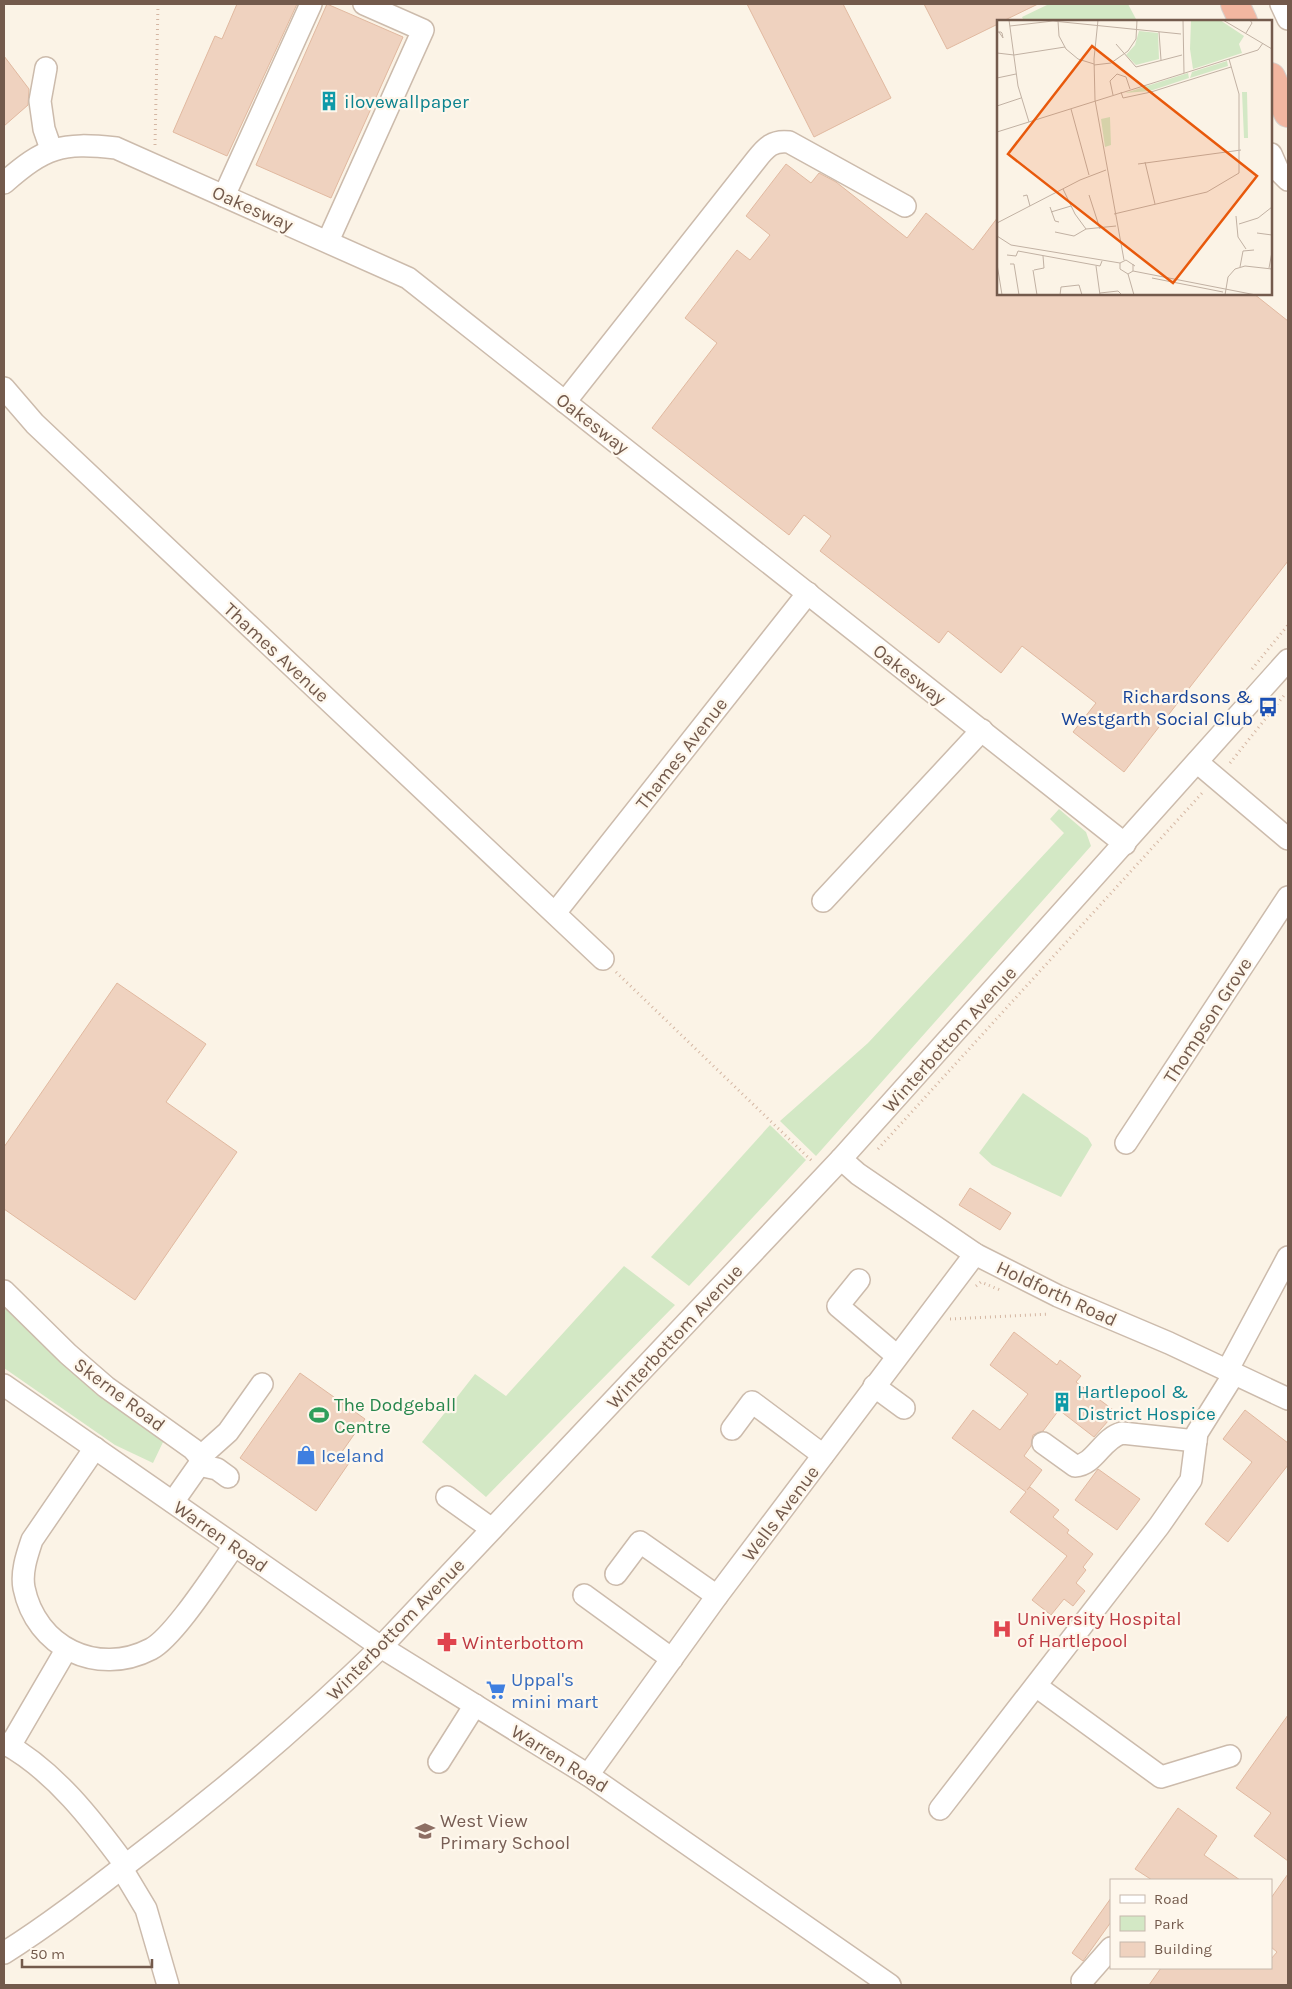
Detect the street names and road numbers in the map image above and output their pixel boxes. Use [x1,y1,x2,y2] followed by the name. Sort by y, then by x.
[209,181,297,237] street label: Oakesway
[552,389,633,459] street label: Oakesway
[219,598,334,707] street label: Thames Avenue
[869,640,950,710] street label: Oakesway
[631,693,732,814] street label: Thames Avenue
[1159,954,1257,1088] street label: Thompson Grove
[878,962,1021,1117] street label: Winterbottom Avenue
[993,1256,1120,1331] street label: Holdforth Road
[602,1260,747,1413] street label: Winterbottom Avenue
[70,1353,169,1436] street label: Skerne Road
[738,1462,824,1566] street label: Wells Avenue
[169,1496,272,1577] street label: Warren Road
[322,1554,469,1705] street label: Winterbottom Avenue
[507,1720,612,1797] street label: Warren Road

